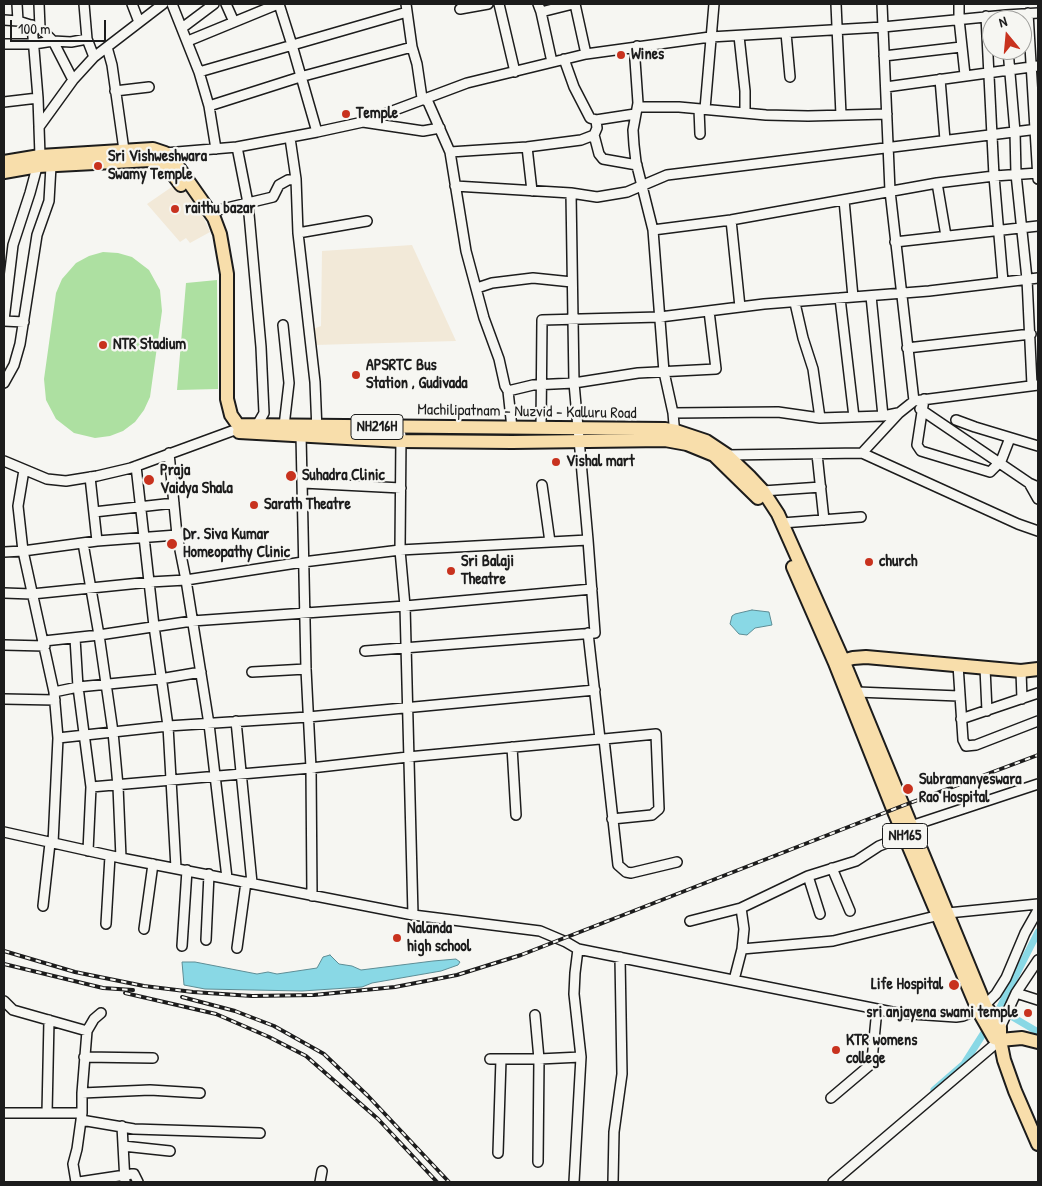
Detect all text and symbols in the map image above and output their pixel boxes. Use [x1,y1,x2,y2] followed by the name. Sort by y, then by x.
[12,10,109,42] scale bar
[982,10,1032,60] north arrow
[996,11,1009,31] text: N
[18,18,51,39] text: 100 m
[631,45,664,65] place label: Wines
[615,49,627,61] marker: Wines
[356,104,398,124] place label: Temple
[340,108,352,120] marker: Temple
[108,147,207,185] place label: Sri Vishweshwara Swamy Temple
[92,160,104,172] marker: Sri Vishweshwara Swamy Temple
[185,199,255,219] place label: raithu bazar
[169,203,181,215] marker: raithu bazar
[113,335,186,355] place label: NTR Stadium
[97,339,109,351] marker: NTR Stadium
[366,356,468,394] place label: APSRTC Bus Station , Gudivada
[350,369,362,381] marker: APSRTC Bus Station , Gudivada
[417,400,637,424] street label: Machilipatnam - Nuzvid - Kalluru Road
[351,414,403,440] road number: NH216H
[566,452,634,472] place label: Vishal mart
[550,456,562,468] marker: Vishal mart
[160,461,233,499] place label: Praja Vaidya Shala
[302,466,385,486] place label: Suhadra Clinic
[284,469,298,483] marker: Suhadra Clinic
[142,473,156,487] marker: Praja Vaidya Shala
[264,495,351,515] place label: Sarath Theatre
[248,499,260,511] marker: Sarath Theatre
[183,525,290,563] place label: Dr. Siva Kumar Homeopathy Clinic
[165,537,179,551] marker: Dr. Siva Kumar Homeopathy Clinic
[461,552,514,590] place label: Sri Balaji Theatre
[879,552,917,572] place label: church
[863,556,875,568] marker: church
[445,565,457,577] marker: Sri Balaji Theatre
[919,770,1022,808] place label: Subramanyeswara Rao Hospital
[901,782,915,796] marker: Subramanyeswara Rao Hospital
[882,824,928,848] road number: NH165
[407,919,471,957] place label: Nalanda high school
[391,932,403,944] marker: Nalanda high school
[871,975,943,995] place label: Life Hospital
[947,978,961,992] marker: Life Hospital
[866,1003,1018,1023] place label: sri anjayena swami temple
[1022,1007,1034,1019] marker: sri anjayena swami temple
[846,1031,917,1069] place label: KTR womens college
[830,1044,842,1056] marker: KTR womens college

